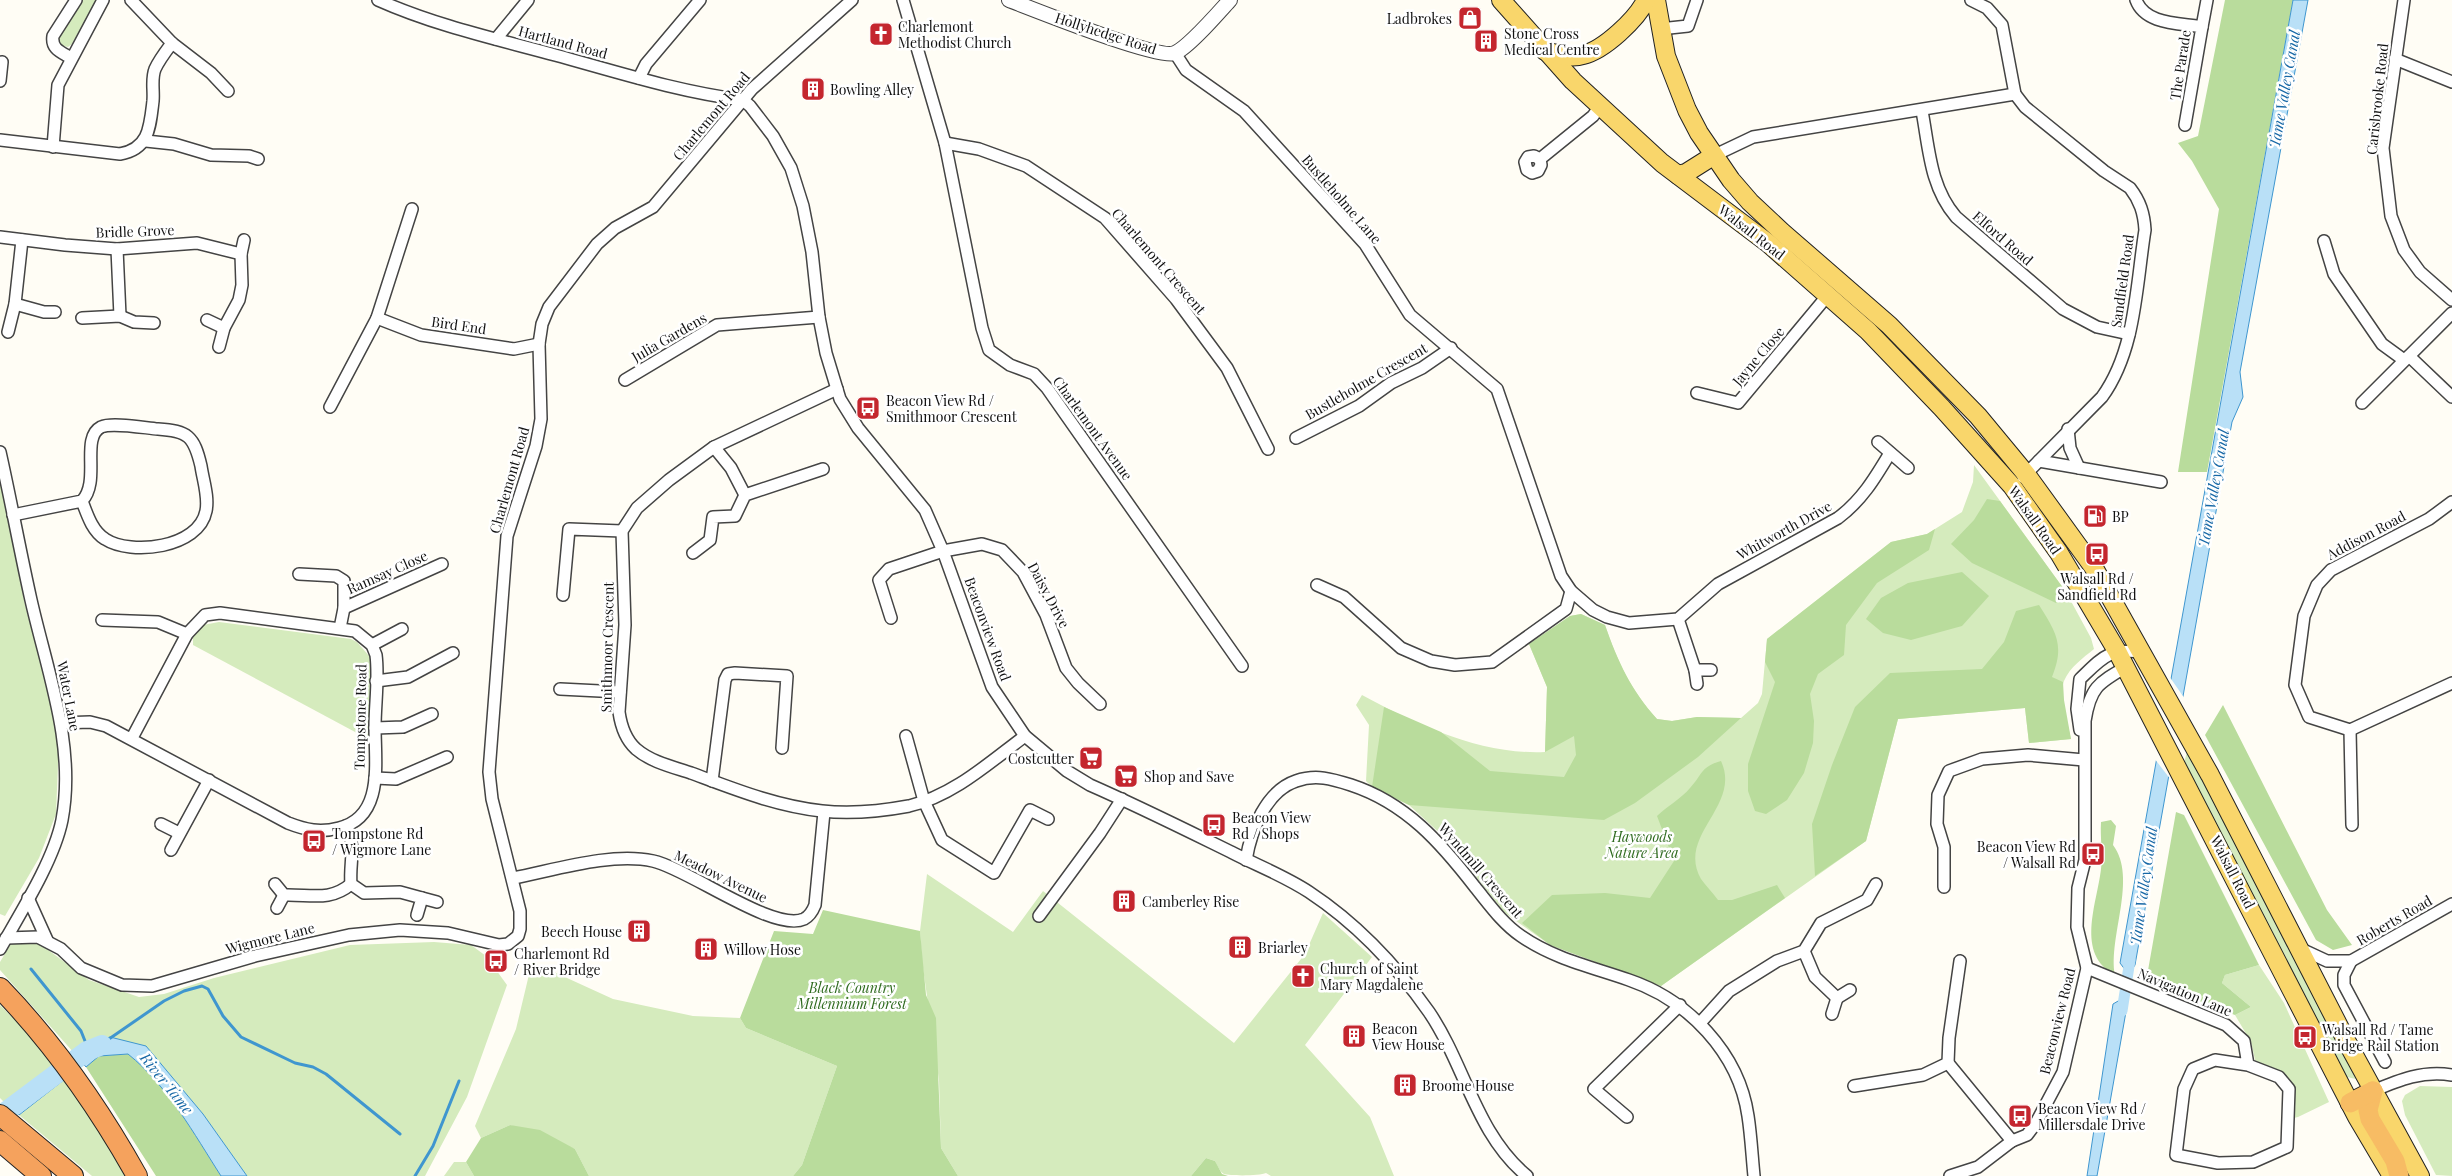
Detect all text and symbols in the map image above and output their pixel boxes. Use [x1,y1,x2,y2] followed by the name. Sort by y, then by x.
[1457,5,1483,31] shop icon: Ladbrokes
[1053,8,1159,58] street label: Hollyhedge Road
[1387,9,1452,28] place label: Ladbrokes
[898,17,1012,52] place label: Charlemont Methodist Church
[516,21,610,63] street label: Hartland Road
[868,21,894,47] church icon: Charlemont Methodist Church
[1504,24,1600,59] place label: Stone Cross Medical Centre
[1473,28,1499,54] building icon: Stone Cross Medical Centre
[2165,28,2195,102] street label: The Parade
[2264,28,2304,149] water label: Tame Valley Canal
[2362,42,2392,156] street label: Carisbrooke Road
[668,68,754,164] street label: Charlemont Road
[800,76,826,102] building icon: Bowling Alley
[830,80,914,99] place label: Bowling Alley
[1298,150,1386,248] street label: Bustleholme Lane
[1714,199,1789,264] street label: Walsall Road
[1108,204,1211,319] street label: Charlemont Crescent
[1969,207,2037,269] street label: Elford Road
[95,220,175,242] street label: Bridle Grove
[2106,233,2138,329] street label: Sandfield Road
[627,308,710,367] street label: Julia Gardens
[430,312,488,338] street label: Bird End
[1727,322,1788,390] street label: Jayne Close
[1302,338,1431,424] street label: Bustleholme Crescent
[1049,372,1137,484] street label: Charlemont Avenue
[886,391,1018,426] place label: Beacon View Rd / Smithmoor Crescent
[855,395,881,421] bus stop icon: Beacon View Rd / Smithmoor Crescent
[485,424,533,536] street label: Charlemont Road
[2193,427,2233,548] water label: Tame Valley Canal
[2004,481,2066,558] street label: Walsall Road
[1732,496,1835,564] street label: Whitworth Drive
[2082,503,2108,529] fuel station icon: BP
[2322,506,2409,564] street label: Addison Road
[2112,507,2129,526] place label: BP
[2084,541,2110,567] bus stop icon: Walsall Rd / Sandfield Rd
[344,546,430,598] street label: Ramsay Close
[1024,559,1074,631] street label: Daisy Drive
[2057,569,2137,604] place label: Walsall Rd / Sandfield Rd
[960,574,1016,684] street label: Beaconview Road
[596,580,618,712] street label: Smithmoor Crescent
[53,658,85,733] street label: Water Lane
[350,664,370,770] street label: Tompstone Road
[1078,745,1104,771] supermarket icon: Costcutter
[1008,749,1075,768] place label: Costcutter
[1113,763,1139,789] supermarket icon: Shop and Save
[1144,767,1234,786] place label: Shop and Save
[1232,808,1311,843] place label: Beacon View Rd / Shops
[1201,812,1227,838] bus stop icon: Beacon View Rd / Shops
[1434,818,1528,922] street label: Wyndmill Crescent
[332,824,431,859] place label: Tompstone Rd / Wigmore Lane
[2125,825,2161,946] water label: Tame Valley Canal
[1604,827,1678,862] park label: Haywoods Nature Area
[301,828,327,854] bus stop icon: Tompstone Rd / Wigmore Lane
[2206,831,2260,912] street label: Walsall Road
[1977,837,2076,872] place label: Beacon View Rd / Walsall Rd
[2080,841,2106,867] bus stop icon: Beacon View Rd / Walsall Rd
[671,845,771,907] street label: Meadow Avenue
[1111,888,1137,914] building icon: Camberley Rise
[2353,891,2435,949] street label: Roberts Road
[1142,892,1239,911] place label: Camberley Rise
[223,918,316,958] street label: Wigmore Lane
[626,918,652,944] building icon: Beech House
[541,922,622,941] place label: Beech House
[1227,934,1253,960] building icon: Briarley
[693,936,719,962] building icon: Willow Hose
[1258,938,1308,957] place label: Briarley
[723,940,801,959] place label: Willow Hose
[514,944,610,979] place label: Charlemont Rd / River Bridge
[483,948,509,974] bus stop icon: Charlemont Rd / River Bridge
[1320,959,1423,994] place label: Church of Saint Mary Magdalene
[1290,963,1316,989] church icon: Church of Saint Mary Magdalene
[2135,964,2235,1020] street label: Navigation Lane
[2035,966,2079,1076] street label: Beaconview Road
[796,978,908,1013] park label: Black Country Millennium Forest
[1371,1019,1445,1054] place label: Beacon View House
[2321,1020,2440,1055] place label: Walsall Rd / Tame Bridge Rail Station
[1341,1023,1367,1049] building icon: Beacon View House
[2292,1024,2318,1050] bus stop icon: Walsall Rd / Tame Bridge Rail Station
[135,1047,198,1118] water label: River Tame
[1392,1072,1418,1098] building icon: Broome House
[1422,1076,1514,1095] place label: Broome House
[2038,1099,2146,1134] place label: Beacon View Rd / Millersdale Drive
[2007,1103,2033,1129] bus stop icon: Beacon View Rd / Millersdale Drive

